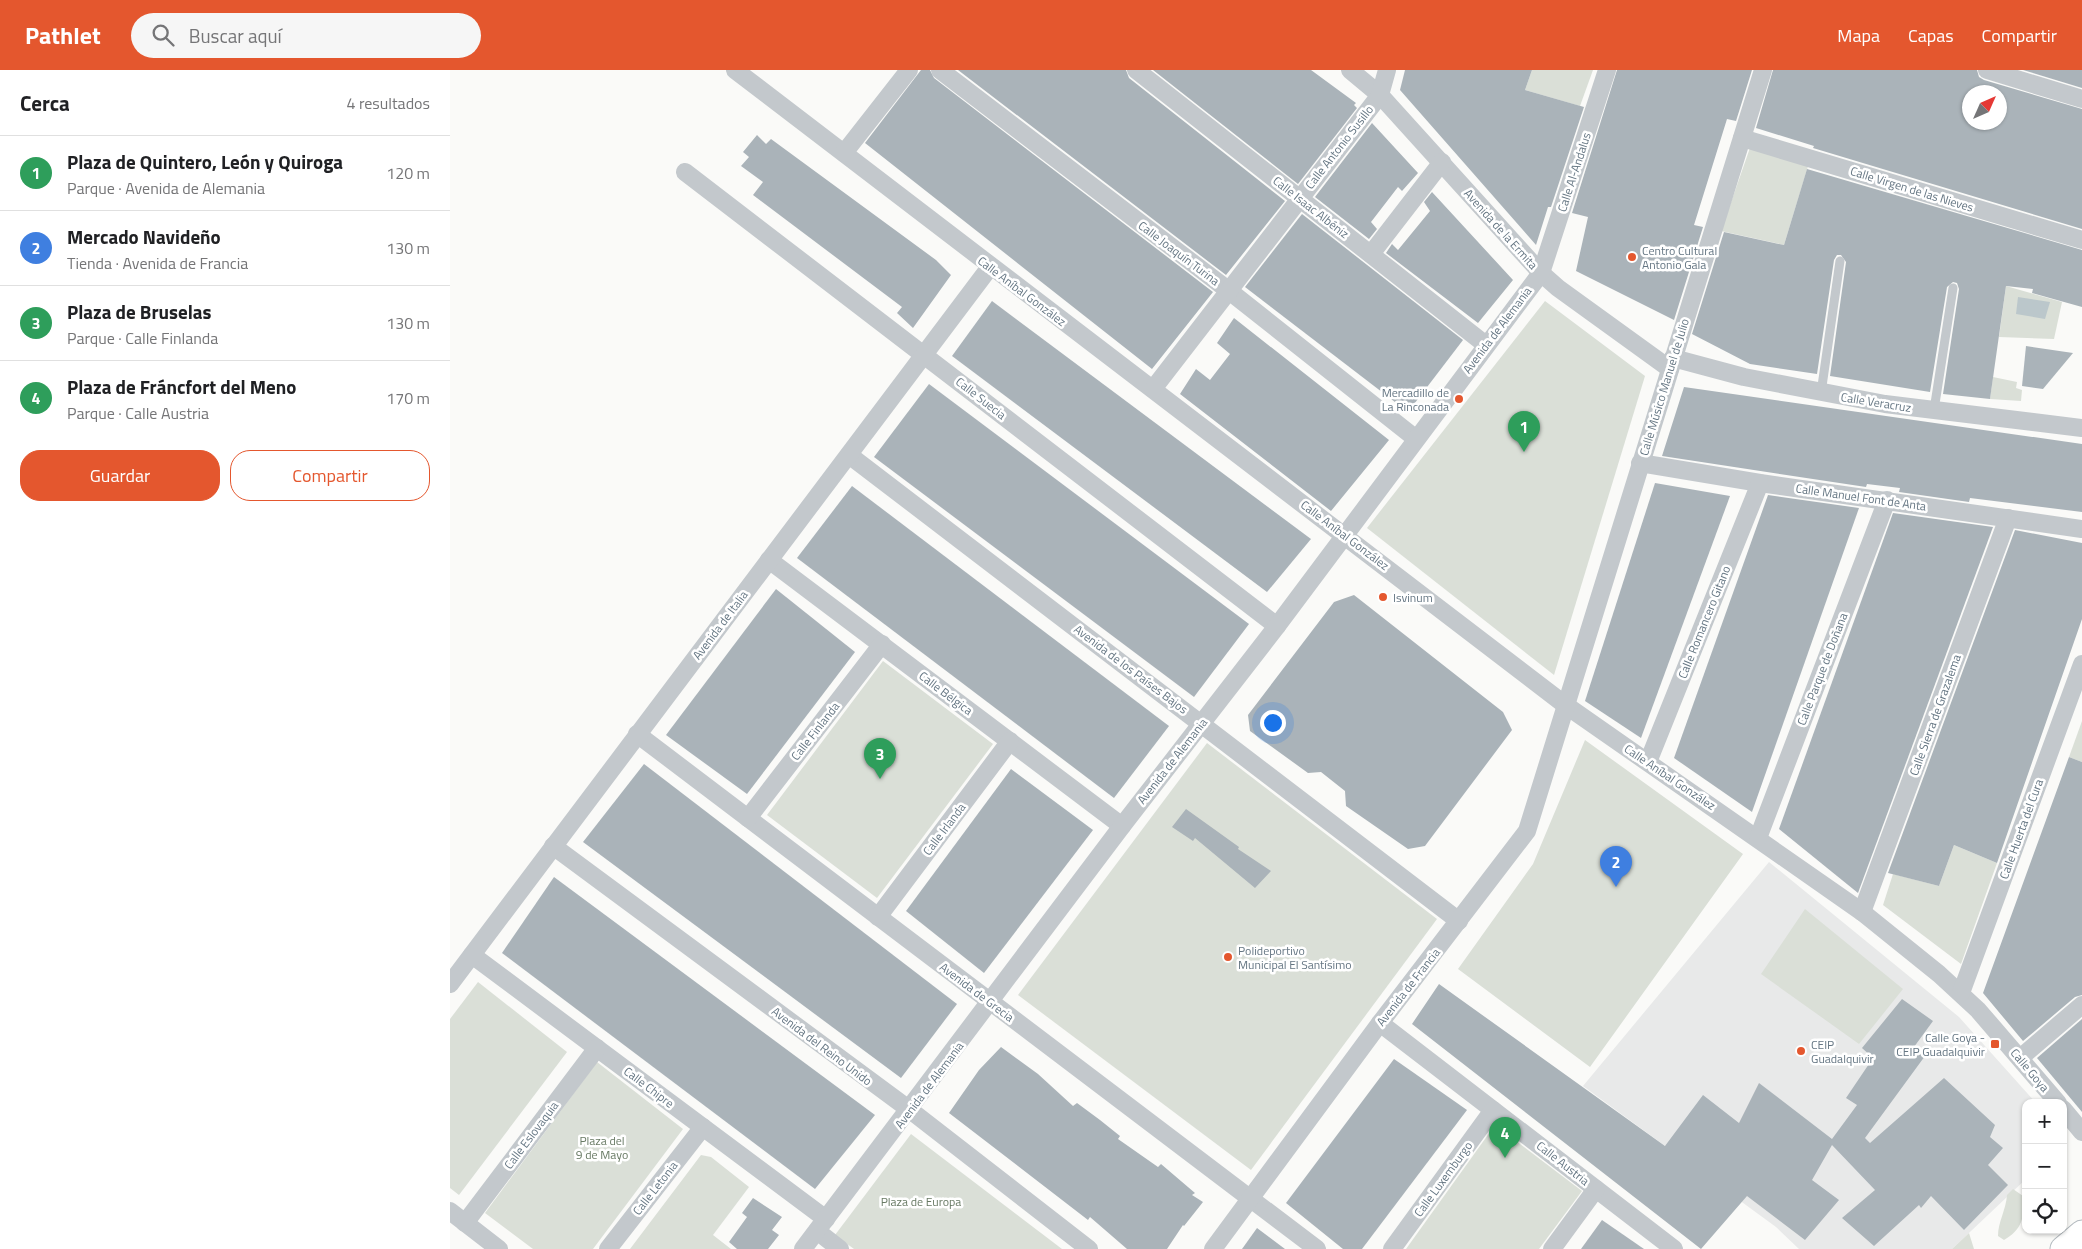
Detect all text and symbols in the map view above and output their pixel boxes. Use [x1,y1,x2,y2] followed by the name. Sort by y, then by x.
[131,13,481,58] search box
[25,17,101,53] text: Pathlet
[149,21,177,49] icon: search
[189,21,282,50] text: Buscar aquí
[1837,22,1880,49] text: Mapa
[1908,22,1954,49] text: Capas
[1982,22,2057,49] text: Compartir
[1962,85,2007,130] north arrow
[20,87,70,119] text: Cerca
[346,91,430,115] text: 4 resultados
[1300,101,1378,193] street label: Calle Antonio Susillo
[1552,129,1596,214] street label: Calle Al-Andalus
[67,147,343,176] text: Plaza de Quintero, León y Quiroga
[32,161,40,185] text: 1
[386,161,430,185] text: 120 m
[1848,161,1976,217] street label: Calle Virgen de las Nieves
[1269,171,1353,243] street label: Calle Isaac Albéniz
[67,176,265,200] text: Parque · Avenida de Alemania
[1460,184,1542,274] street label: Avenida de la Ermita
[1134,216,1224,290] street label: Calle Joaquín Turina
[67,222,221,251] text: Mercado Navideño
[32,236,40,260] text: 2
[386,236,430,260] text: 130 m
[1642,241,1717,274] place label: Centro Cultural Antonio Gala
[67,251,248,275] text: Tienda · Avenida de Francia
[974,251,1070,331] street label: Calle Aníbal González
[1626,251,1638,263] marker: Centro Cultural Antonio Gala
[1458,282,1536,378] street label: Avenida de Alemania
[67,297,211,326] text: Plaza de Bruselas
[32,311,40,335] text: 3
[386,311,430,335] text: 130 m
[1634,316,1694,458] street label: Calle Músico Manuel de Julio
[67,326,218,350] text: Parque · Calle Finlanda
[67,372,296,401] text: Plaza de Fráncfort del Meno
[952,372,1010,424] street label: Calle Suecia
[1382,383,1449,416] place label: Mercadillo de La Rinconada
[32,386,40,410] text: 4
[386,386,430,410] text: 170 m
[1840,387,1912,417] street label: Calle Veracruz
[1453,393,1465,405] marker: Mercadillo de La Rinconada
[67,401,209,425] text: Parque · Calle Austria
[1508,411,1540,452] pin: 1
[20,450,220,501] button: Guardar
[230,450,430,501] button: Compartir
[1794,478,1928,516] street label: Calle Manuel Font de Anta
[1297,495,1393,575] street label: Calle Aníbal González
[1673,563,1735,681] street label: Calle Romancero Gitano
[688,586,752,664] street label: Avenida de Italia
[1393,588,1433,607] place label: Isvinum
[1377,591,1389,603] marker: Isvinum
[1792,610,1852,728] street label: Calle Parque de Doñana
[1070,620,1192,719] street label: Avenida de los Países Bajos
[1904,652,1966,778] street label: Calle Sierra de Grazalema
[915,666,977,720] street label: Calle Bélgica
[786,698,844,764] street label: Calle Finlanda
[1260,710,1286,736] your location
[1132,714,1212,808] street label: Avenida de Alemania
[864,738,896,779] pin: 3
[1620,739,1720,815] street label: Calle Aníbal González
[1994,776,2048,882] street label: Calle Huerta del Cura
[918,799,970,859] street label: Calle Irlanda
[1600,846,1632,887] pin: 2
[1238,941,1352,974] place label: Polideportivo Municipal El Santísimo
[1371,944,1445,1030] street label: Avenida de Francia
[1222,951,1234,963] marker: Polideportivo Municipal El Santísimo
[936,958,1018,1026] street label: Avenida de Grecia
[768,1002,876,1090] street label: Avenida del Reino Unido
[1896,1028,1985,1061] place label: Calle Goya - CEIP Guadalquivir
[1811,1035,1874,1068] place label: CEIP Guadalquivir
[890,1037,968,1133] street label: Avenida de Alemania
[1989,1038,2001,1050] marker: Calle Goya - CEIP Guadalquivir
[2006,1044,2054,1096] street label: Calle Goya
[1795,1045,1807,1057] marker: CEIP Guadalquivir
[620,1062,678,1112] street label: Calle Chipre
[499,1097,563,1173] street label: Calle Eslovaquia
[2022,1099,2067,1234] map controls
[2022,1099,2067,1144] button: +
[1489,1117,1521,1158] pin: 4
[576,1131,628,1164] park label: Plaza del 9 de Mayo
[1532,1136,1594,1190] street label: Calle Austria
[1409,1137,1477,1221] street label: Calle Luxemburgo
[2022,1144,2067,1189] button: −
[628,1157,682,1219] street label: Calle Letonia
[2022,1189,2067,1234] button: locate
[881,1192,961,1211] park label: Plaza de Europa

